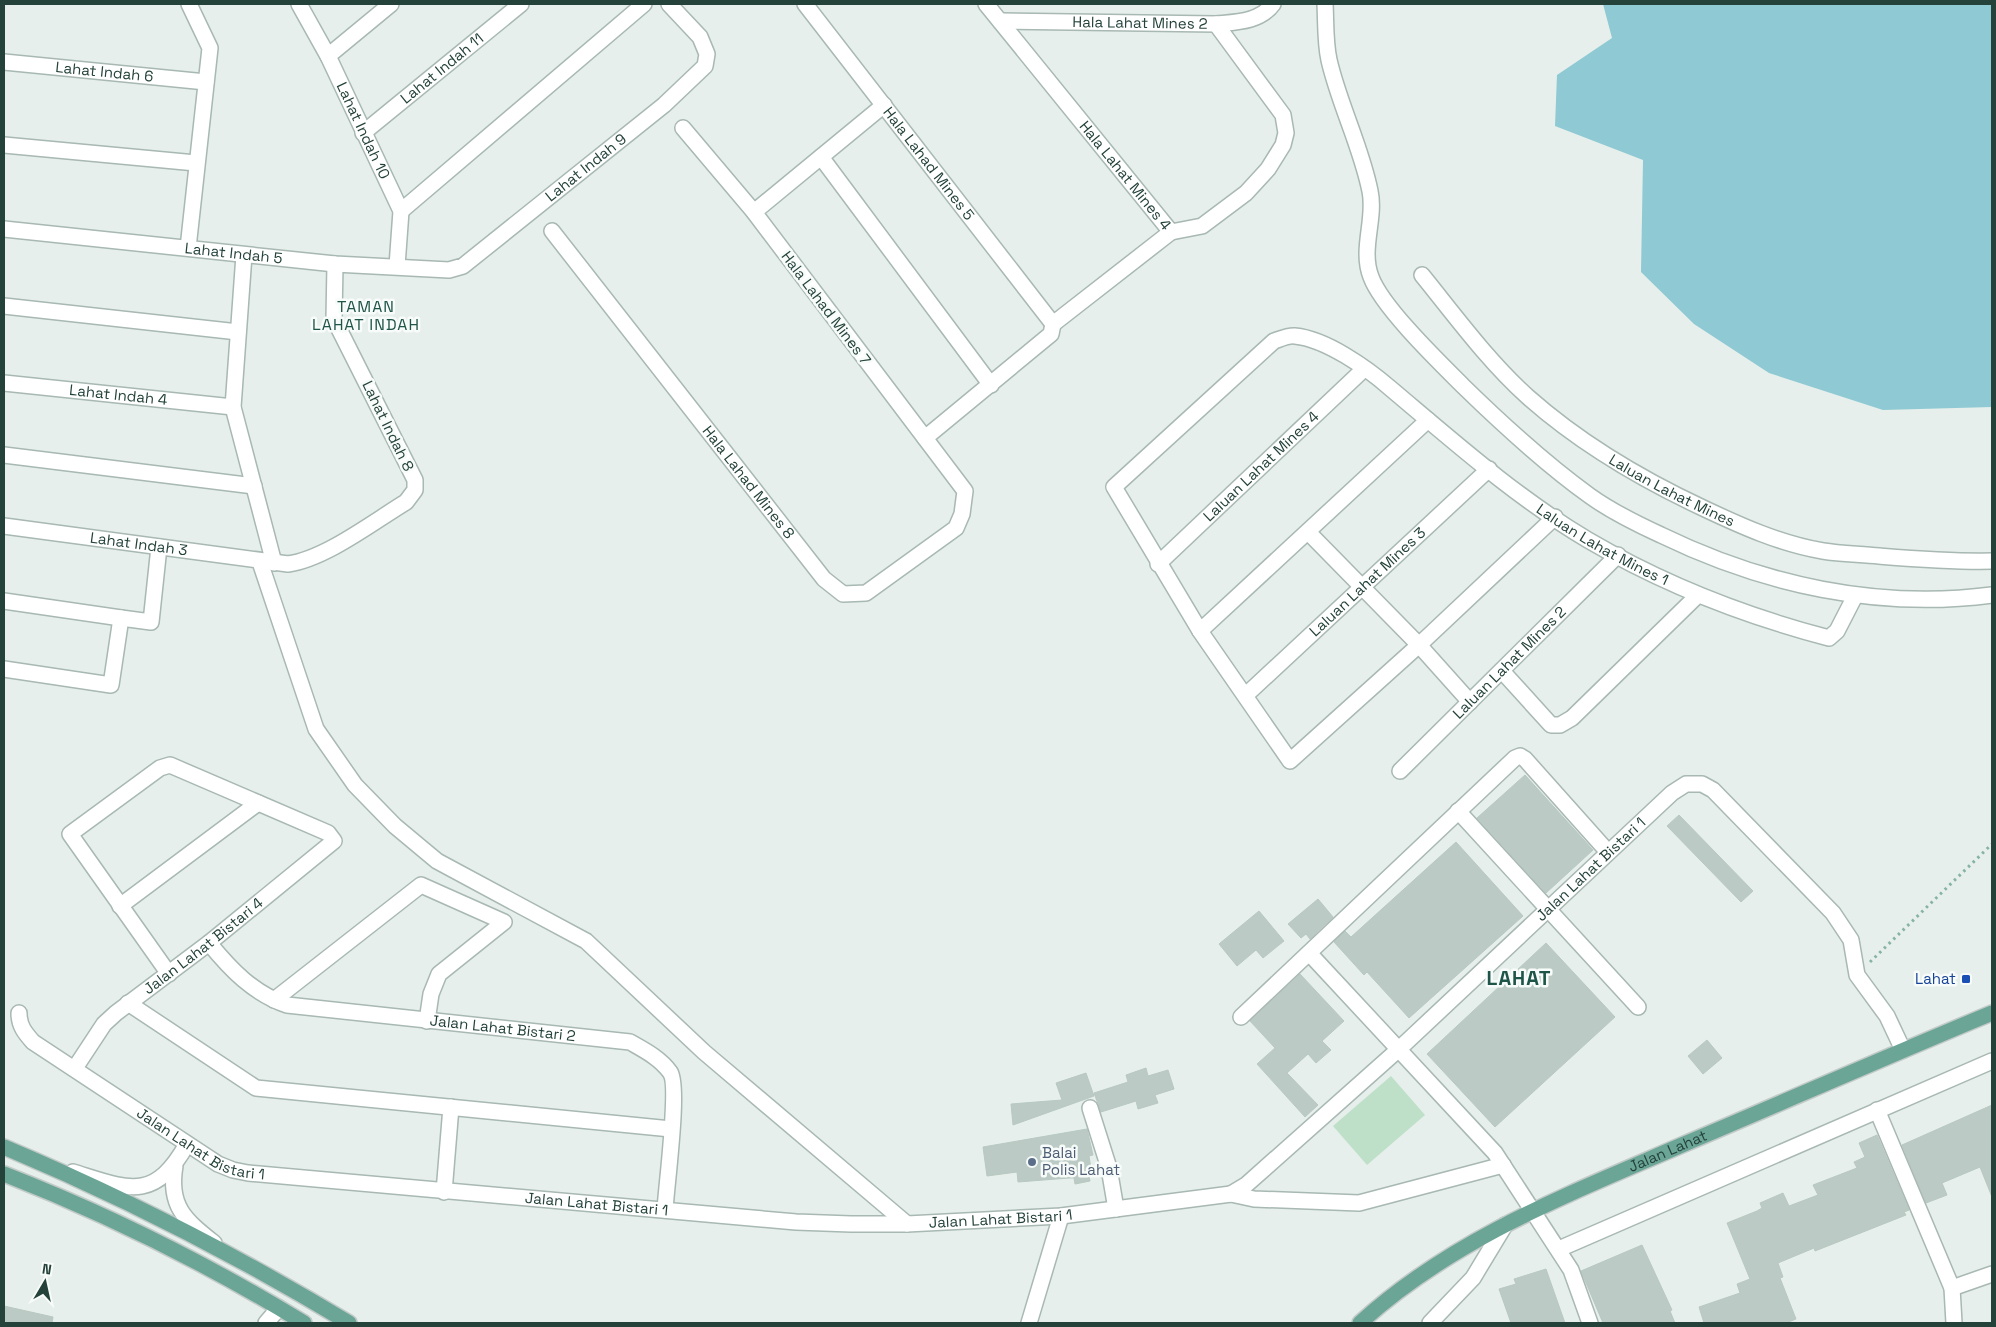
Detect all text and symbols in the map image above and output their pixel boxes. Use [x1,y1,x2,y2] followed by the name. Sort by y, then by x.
[1072,12,1208,33] street label: Hala Lahat Mines 2
[396,29,487,108] street label: Lahat Indah 11
[55,57,154,86] street label: Lahat Indah 6
[333,79,395,182] street label: Lahat Indah 10
[879,103,979,224] street label: Hala Lahad Mines 5
[1076,117,1176,234] street label: Hala Lahat Mines 4
[541,129,630,205] street label: Lahat Indah 9
[184,238,284,267] street label: Lahat Indah 5
[777,247,875,368] street label: Hala Lahad Mines 7
[312,296,420,335] district label: TAMAN LAHAT INDAH
[358,377,419,474] street label: Lahat Indah 8
[68,380,168,409] street label: Lahat Indah 4
[1199,407,1323,525] street label: Laluan Lahat Mines 4
[699,422,799,542] street label: Hala Lahad Mines 8
[1606,450,1738,530] street label: Laluan Lahat Mines
[1533,499,1672,589] street label: Laluan Lahat Mines 1
[1305,523,1429,640] street label: Laluan Lahat Mines 3
[89,528,189,559] street label: Lahat Indah 3
[1448,602,1570,722] street label: Laluan Lahat Mines 2
[1531,813,1649,925] street label: Jalan Lahat Bistari 1
[139,893,267,998] street label: Jalan Lahat Bistari 4
[1487,965,1551,991] district label: LAHAT
[1915,969,1956,988] place label: Lahat
[1960,973,1972,985] marker: Lahat
[429,1010,577,1045] street label: Jalan Lahat Bistari 2
[133,1103,266,1183] street label: Jalan Lahat Bistari 1
[1625,1126,1710,1176] street label: Jalan Lahat
[1042,1143,1120,1179] place label: Balai Polis Lahat
[1026,1156,1038,1168] marker: Balai Polis Lahat
[524,1188,669,1220] street label: Jalan Lahat Bistari 1
[928,1205,1073,1232] street label: Jalan Lahat Bistari 1
[20,1257,70,1307] north arrow
[41,1260,53,1279] text: N

